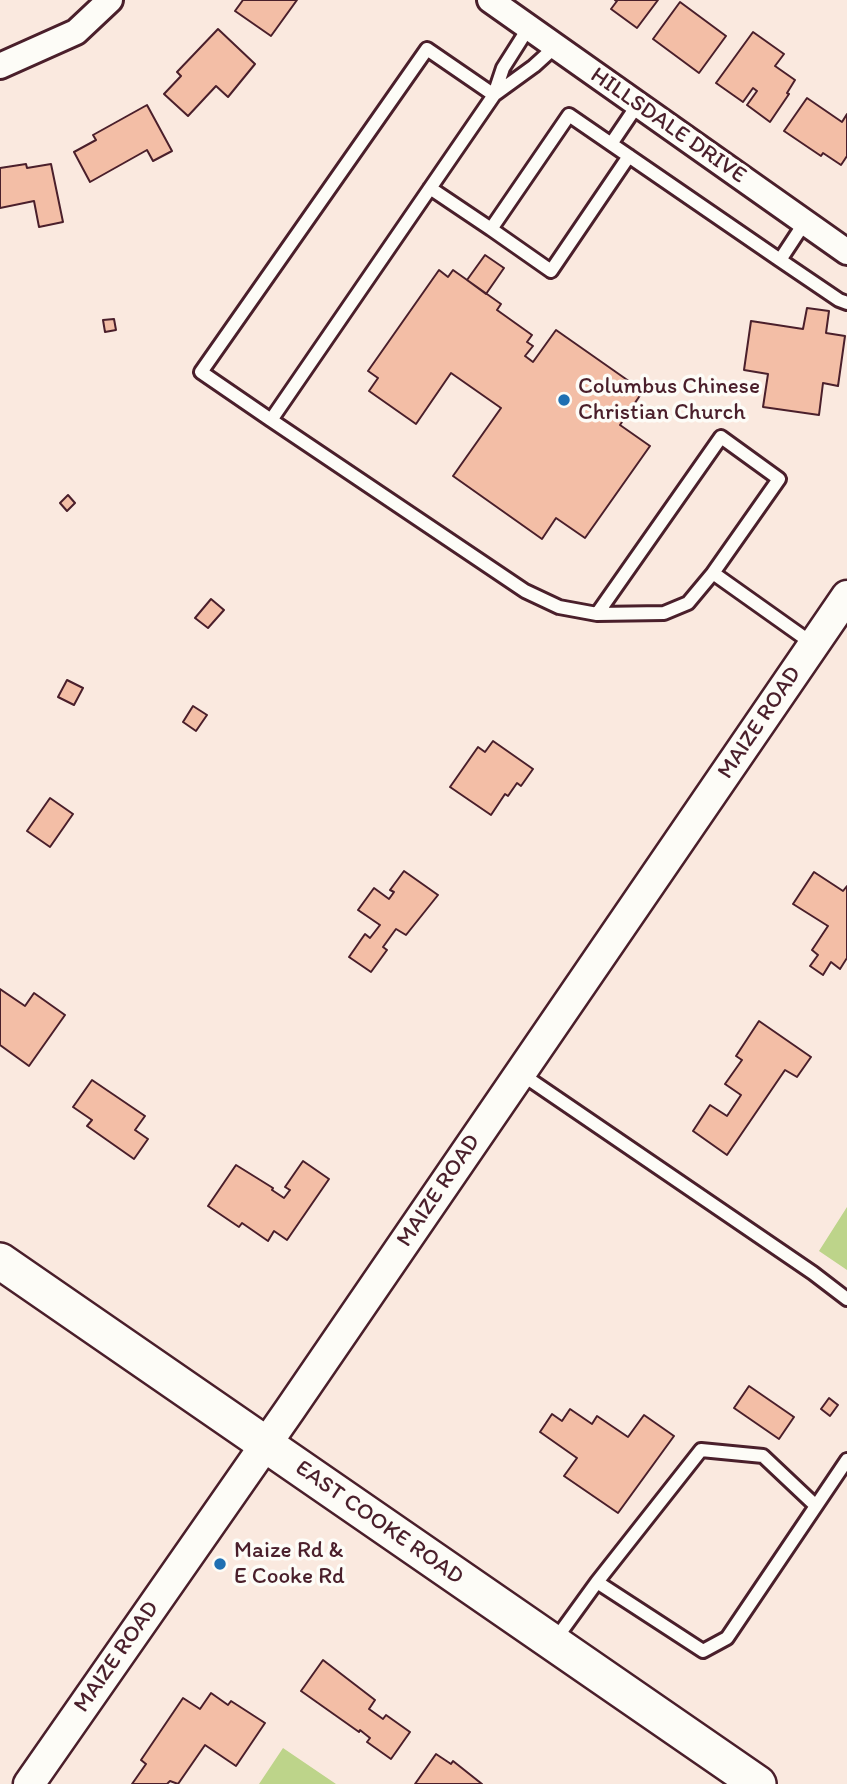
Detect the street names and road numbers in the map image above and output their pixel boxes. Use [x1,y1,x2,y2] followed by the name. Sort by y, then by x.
[585,62,751,190] street label: HILLSDALE DRIVE
[712,662,808,784] street label: MAIZE ROAD
[391,1130,487,1252] street label: MAIZE ROAD
[290,1455,468,1591] street label: EAST COOKE ROAD
[69,1596,165,1718] street label: MAIZE ROAD

